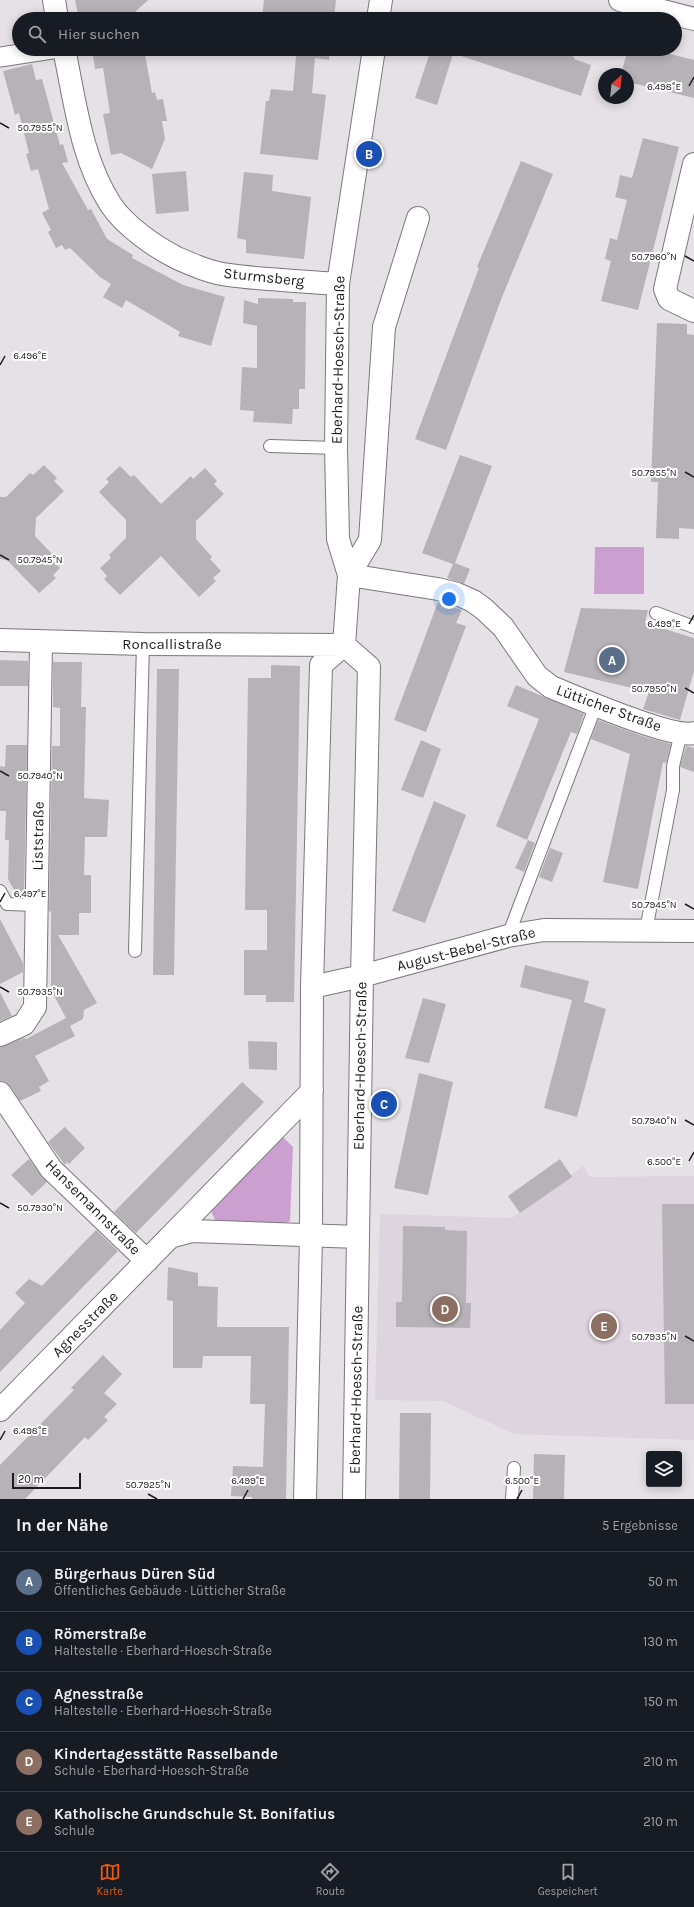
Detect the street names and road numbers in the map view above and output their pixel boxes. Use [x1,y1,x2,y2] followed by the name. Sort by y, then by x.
[223,264,306,290] street label: Sturmsberg
[328,276,348,444] street label: Eberhard-Hoesch-Straße
[122,635,222,653] street label: Roncallistraße
[554,681,664,735] street label: Lütticher Straße
[28,801,48,871] street label: Liststraße
[395,923,537,975] street label: August-Bebel-Straße
[350,982,370,1150] street label: Eberhard-Hoesch-Straße
[42,1156,144,1258] street label: Hansemannstraße
[48,1287,122,1361] street label: Agnesstraße
[346,1306,366,1474] street label: Eberhard-Hoesch-Straße

